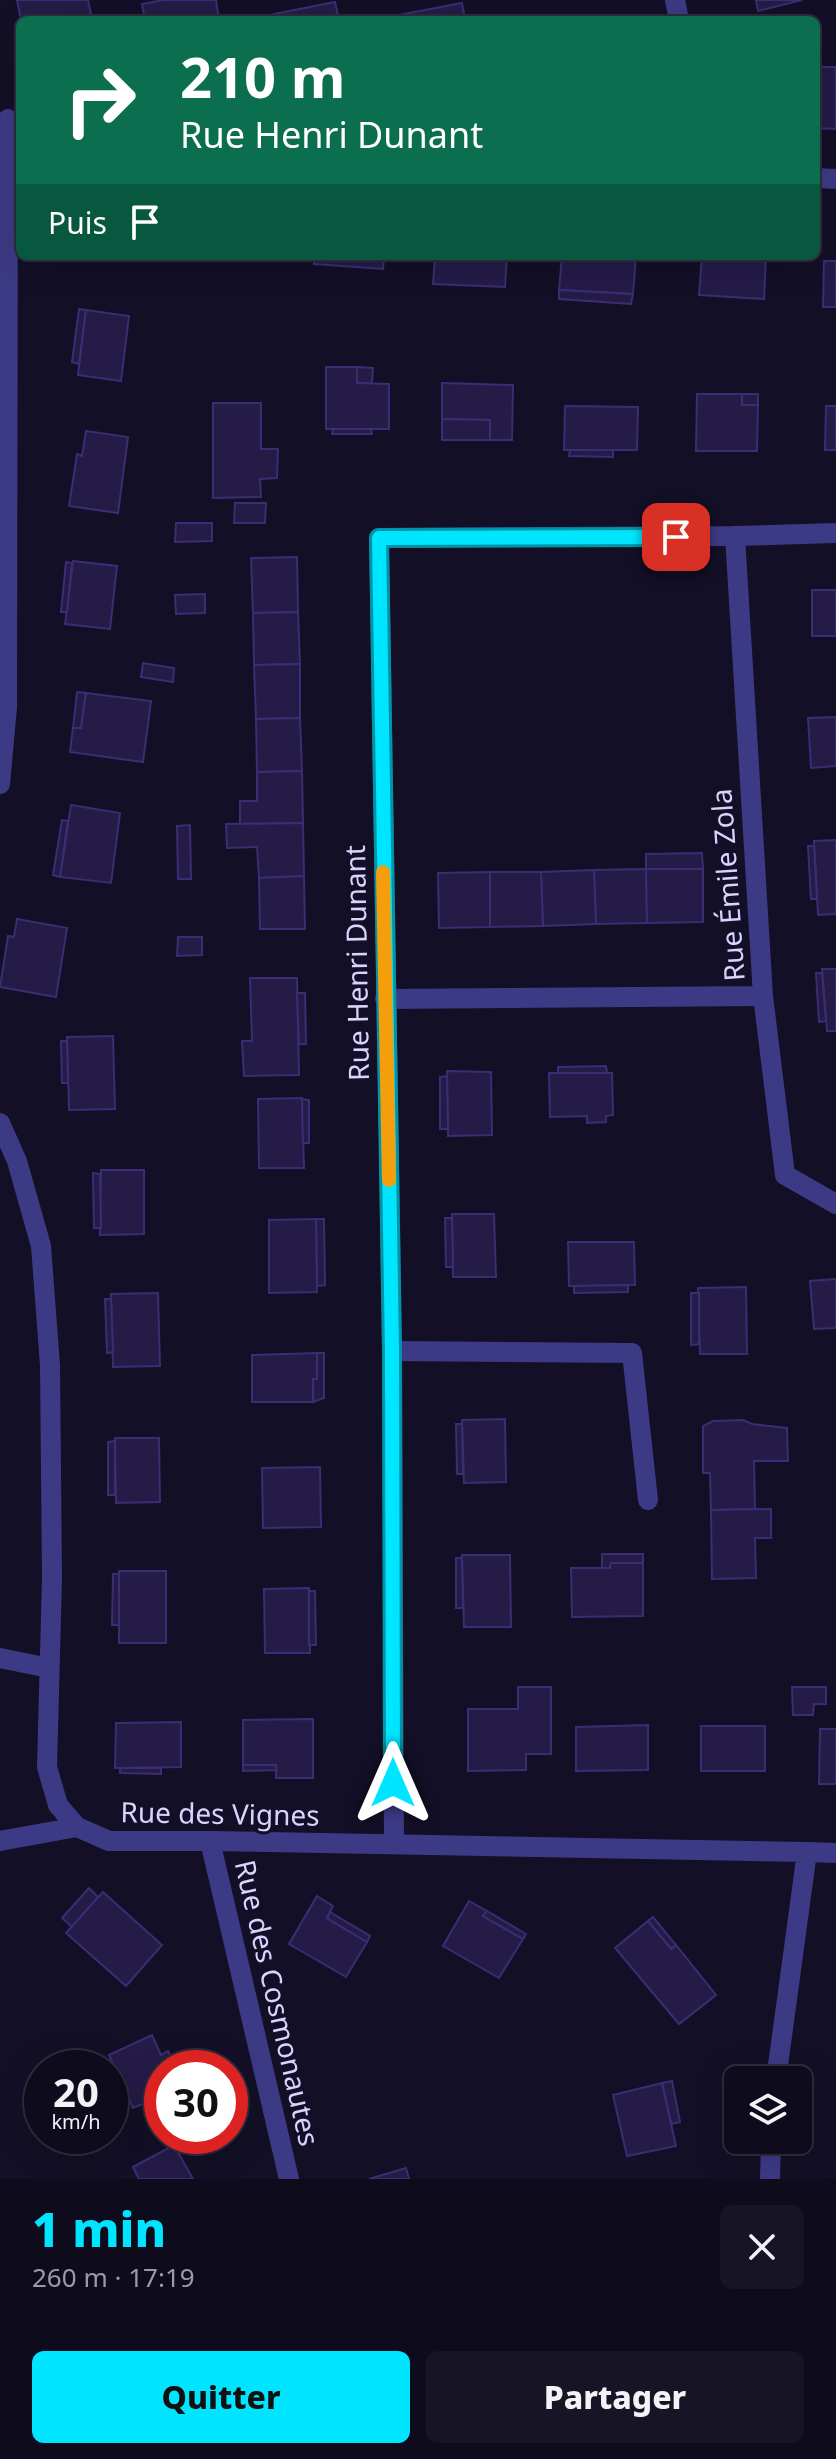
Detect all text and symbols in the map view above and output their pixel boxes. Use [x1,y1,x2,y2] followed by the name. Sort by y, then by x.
[180,38,345,114] text: 210 m
[48,48,152,152] icon: right
[180,110,483,159] text: Rue Henri Dunant
[123,200,167,244] icon: arrive
[48,202,107,243] text: Puis
[642,503,710,571] pin
[654,515,698,559] icon: arrive
[701,788,753,983] street label: Rue Émile Zola
[335,845,377,1081] street label: Rue Henri Dunant
[351,1741,435,1825] position arrow
[120,1792,320,1834] street label: Rue des Vignes
[227,1856,329,2149] street label: Rue des Cosmonautes
[144,2050,248,2154] speed limit sign: 30
[53,2064,99,2119] text: 20
[724,2066,812,2154] map controls
[724,2066,812,2154] button: layers
[51,2108,101,2135] text: km/h
[32,2196,166,2261] text: 1 min
[720,2205,804,2289] button: close
[32,2259,195,2295] text: 260 m · 17:19
[32,2351,410,2443] button: Quitter
[426,2351,804,2443] button: Partager

